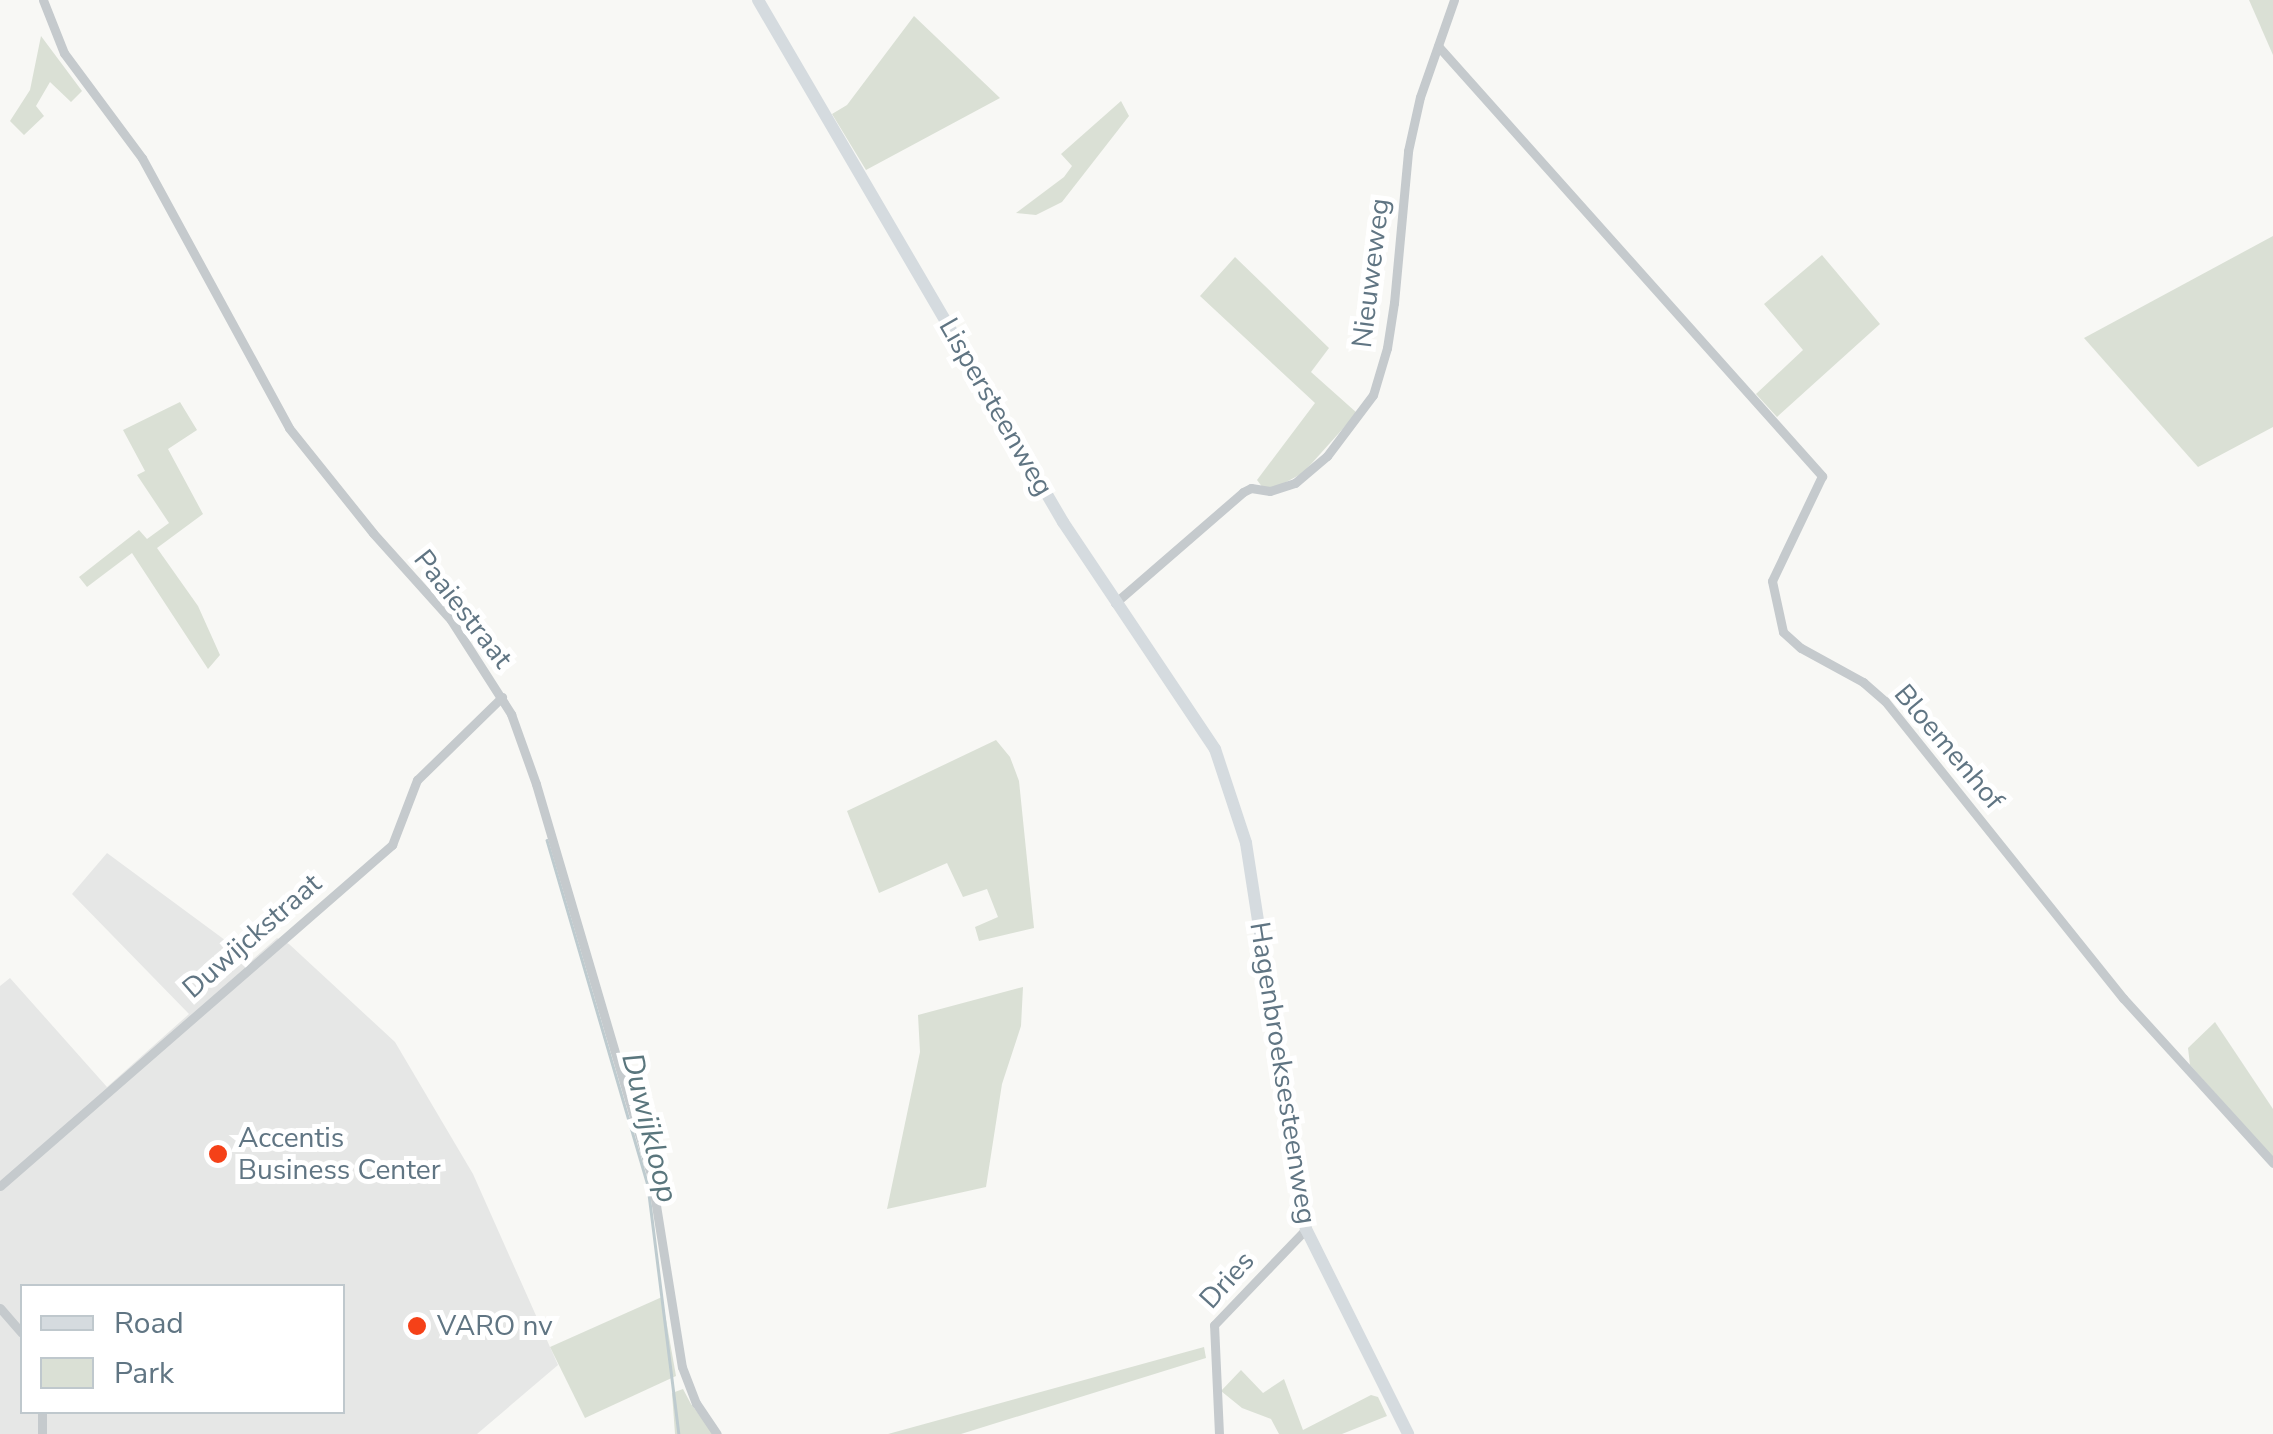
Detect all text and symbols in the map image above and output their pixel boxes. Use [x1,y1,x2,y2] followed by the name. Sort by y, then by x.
[1345,196,1397,350] street label: Nieuweweg
[932,312,1060,502] street label: Lispersteenweg
[406,543,520,675] street label: Paaiestraat
[1887,678,2011,816] street label: Bloemenhof
[176,867,328,1005] street label: Duwijckstraat
[1243,920,1323,1226] street label: Hagenbroeksesteenweg
[613,1049,685,1207] water label: Duwijkloop
[238,1121,441,1187] place label: Accentis Business Center
[207,1143,229,1165] marker: Accentis Business Center
[1193,1244,1261,1316] street label: Dries
[20,1284,345,1414] legend
[114,1303,184,1344] text: Road
[437,1309,553,1343] place label: VARO nv
[406,1315,428,1337] marker: VARO nv
[114,1353,174,1394] text: Park

